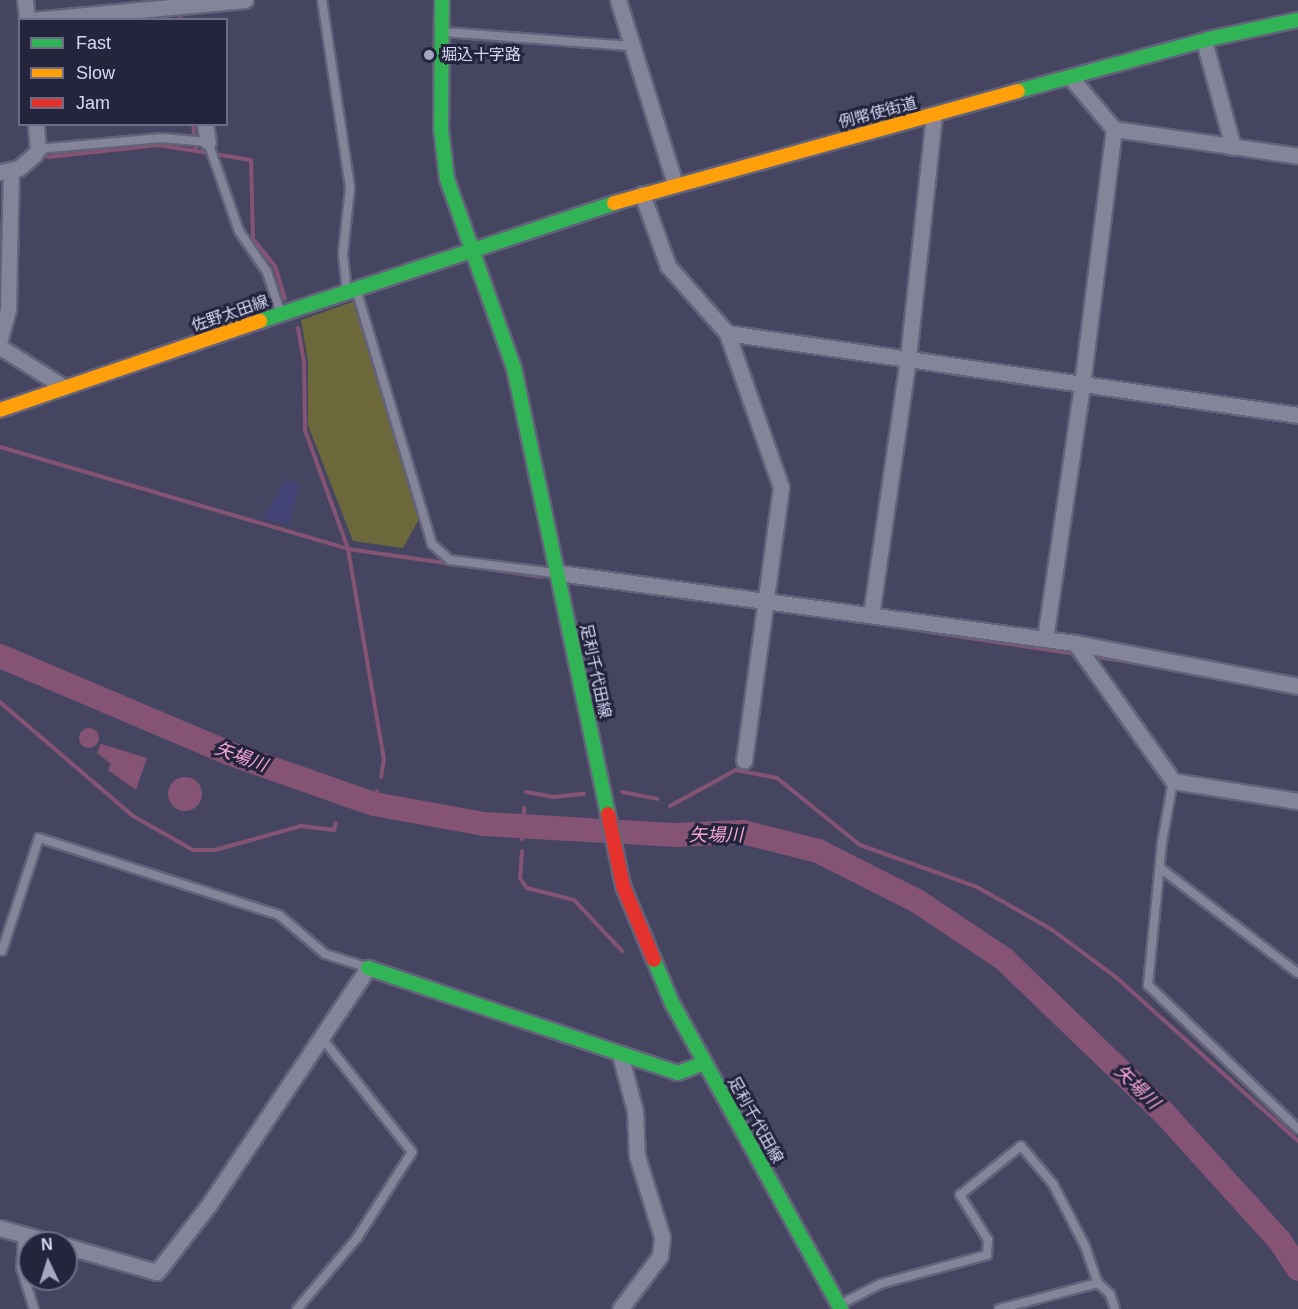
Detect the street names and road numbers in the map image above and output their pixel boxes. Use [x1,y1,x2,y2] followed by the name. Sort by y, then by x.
[837,93,919,133] street label: 例幣使街道
[189,292,271,336] street label: 佐野太田線
[576,622,614,720] street label: 足利千代田線
[723,1073,787,1167] street label: 足利千代田線

